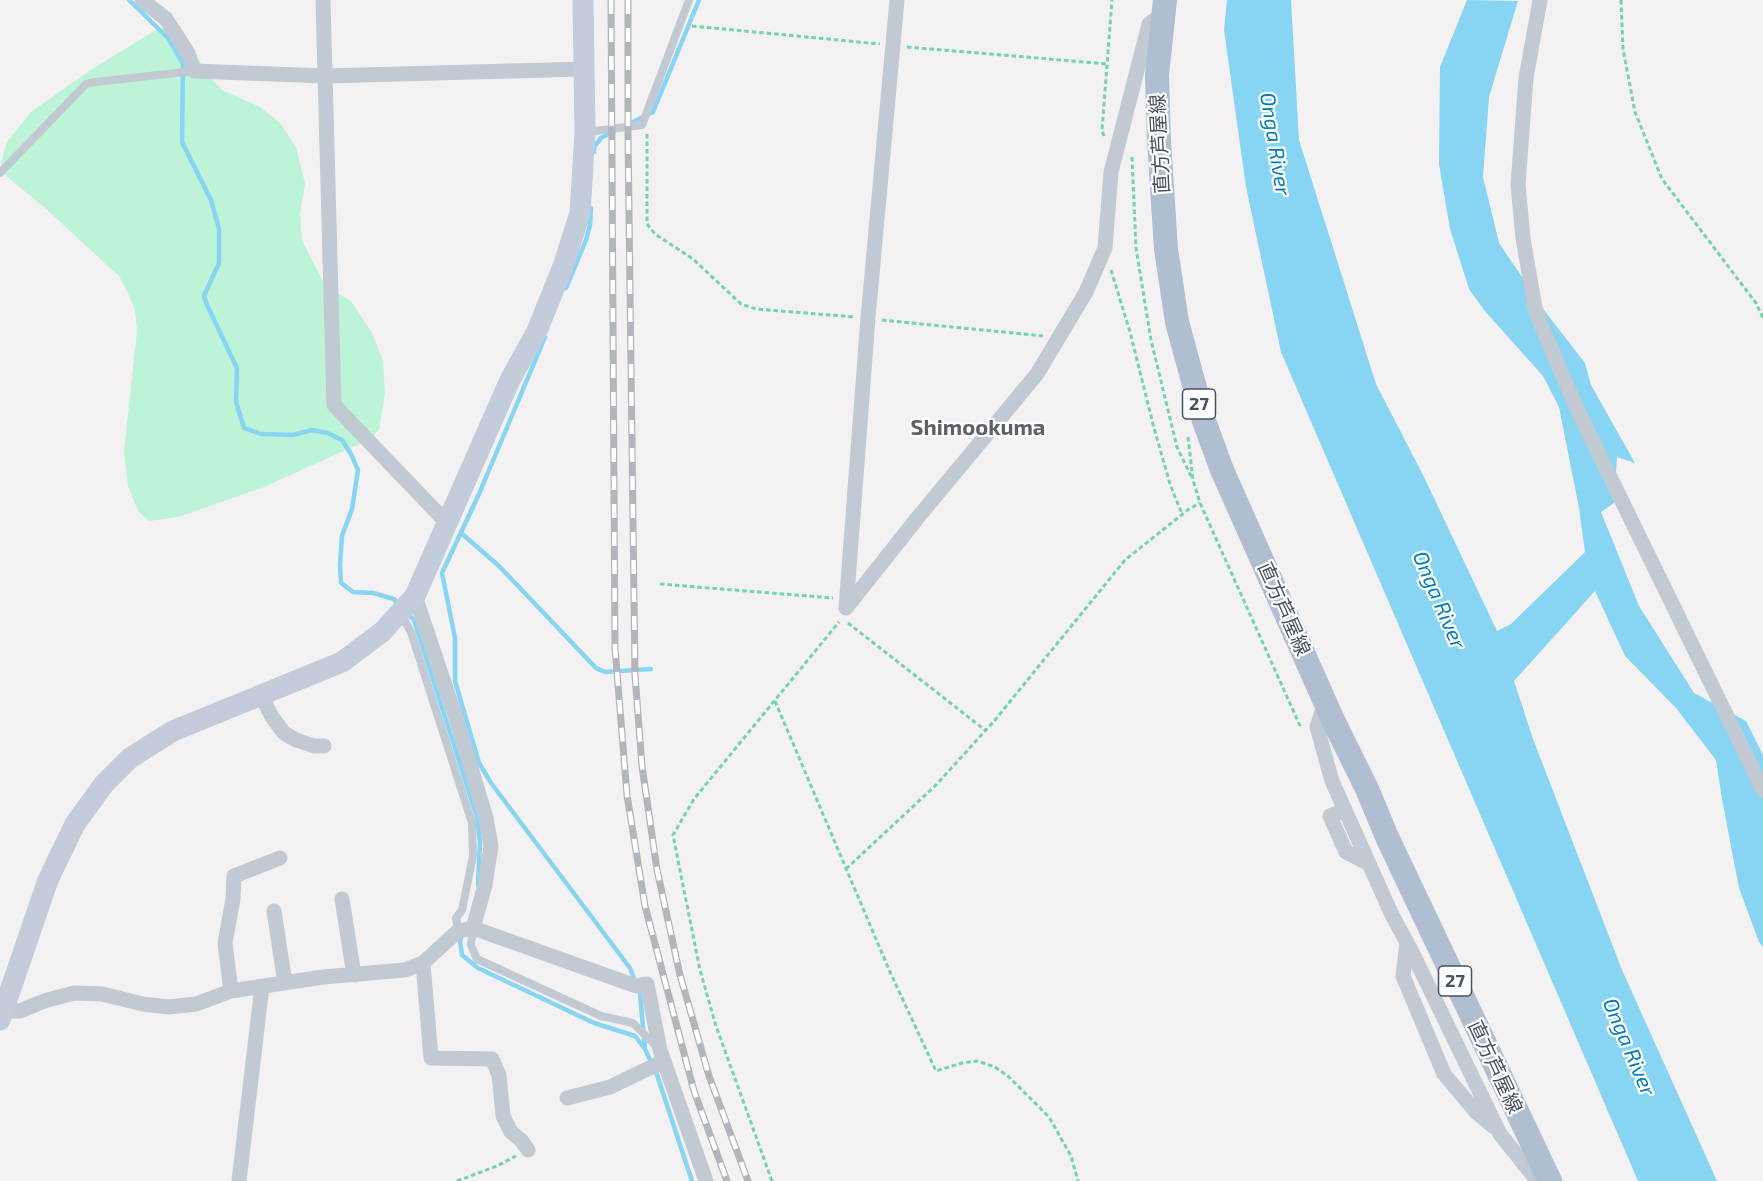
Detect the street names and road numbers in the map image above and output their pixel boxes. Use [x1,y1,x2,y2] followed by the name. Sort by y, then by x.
[1145,93,1175,195] street label: 直方芦屋線
[1182,389,1216,419] road number: 27
[1253,558,1315,660] street label: 直方芦屋線
[1438,966,1472,996] road number: 27
[1463,1017,1527,1117] street label: 直方芦屋線

